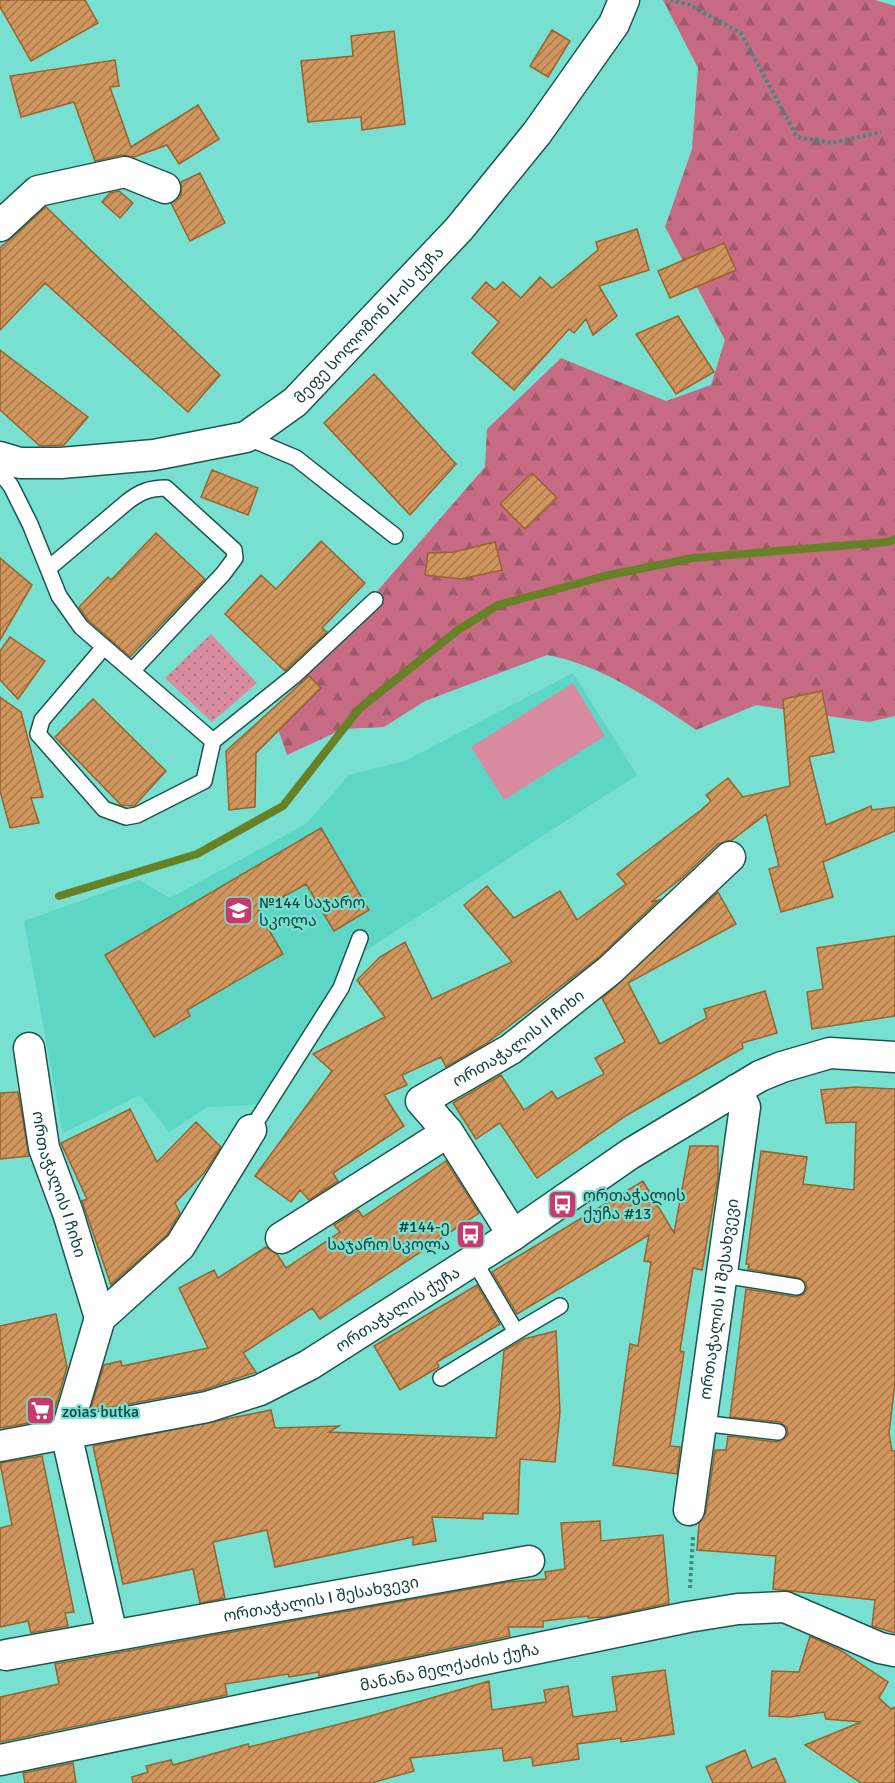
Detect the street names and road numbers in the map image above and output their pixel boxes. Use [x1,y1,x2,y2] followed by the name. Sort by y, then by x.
[290,242,448,408] street label: მეფე სოლომონ II-ის ქუჩა
[449,985,589,1092] street label: ორთაჭალის II ჩიხი
[28,1110,90,1260] street label: ორთაჭალის I ჩიხი
[695,1197,743,1401] street label: ორთაჭალის II შესახვევი
[332,1263,464,1357] street label: ორთაჭალის ქუჩა
[222,1572,420,1627] street label: ორთაჭალის I შესახვევი
[358,1639,541,1696] street label: მანანა მელქაძის ქუჩა

